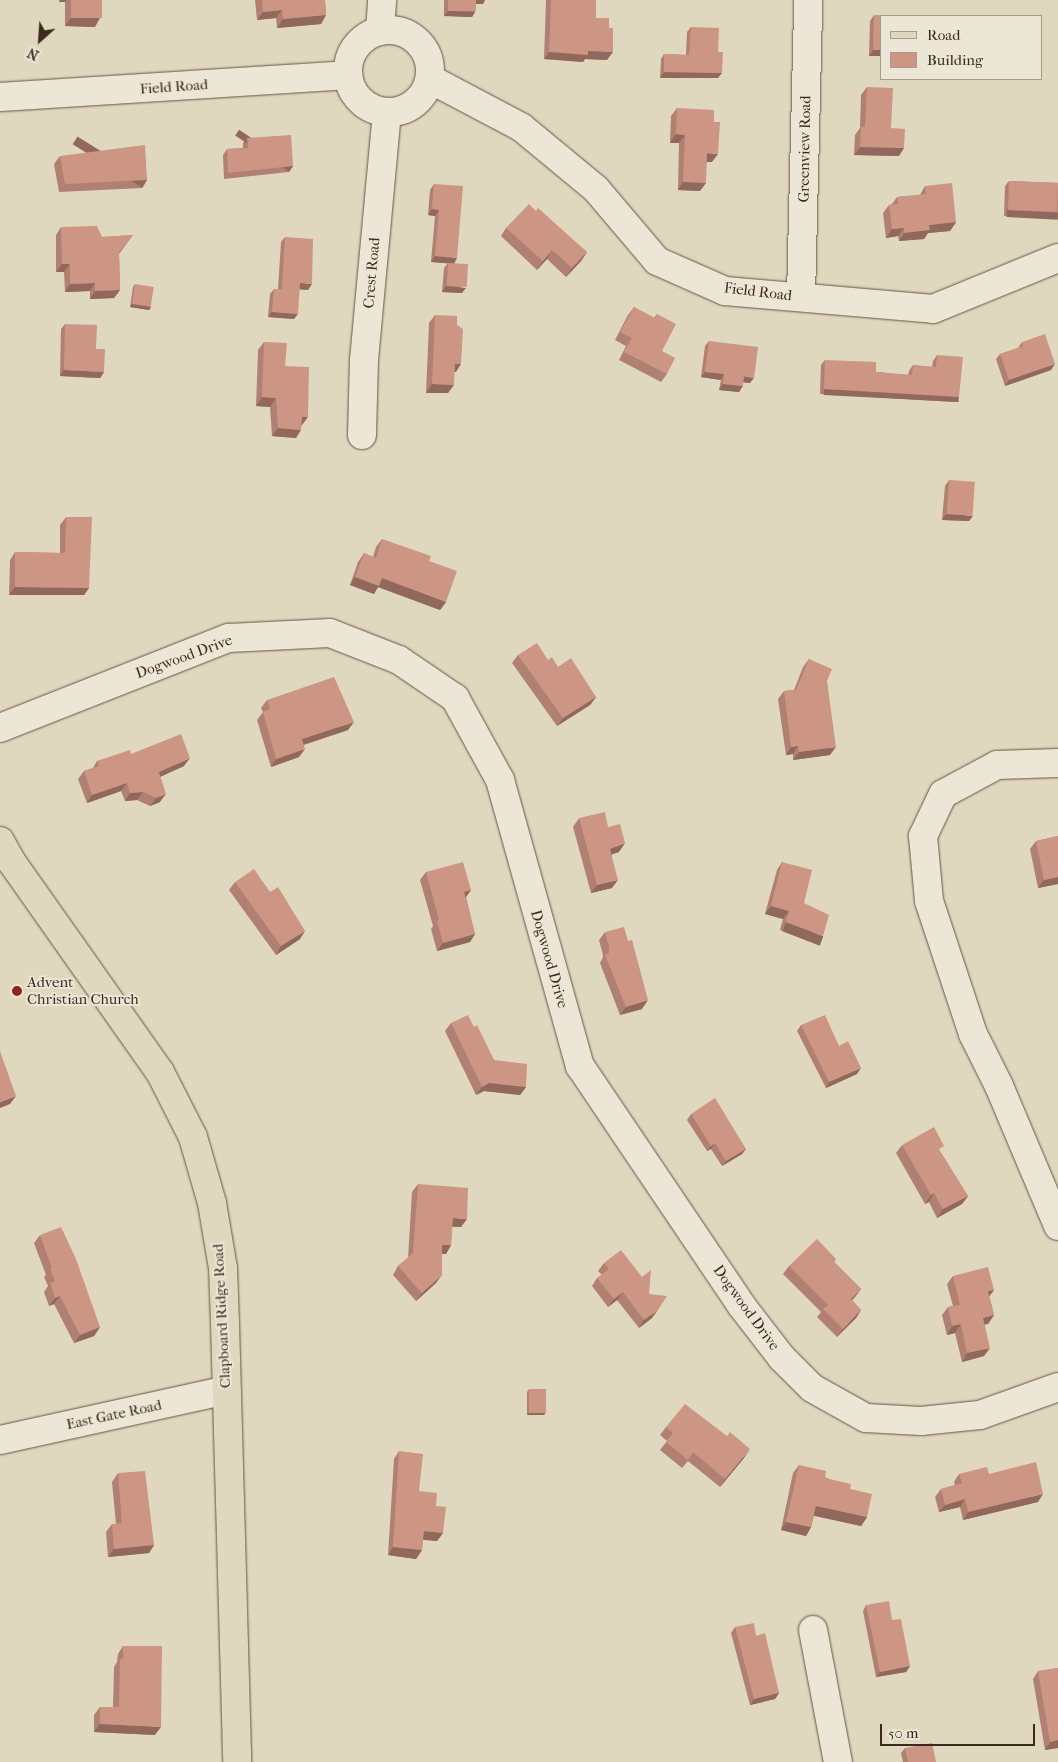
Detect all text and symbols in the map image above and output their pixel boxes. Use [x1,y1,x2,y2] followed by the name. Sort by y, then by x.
[15,15,65,65] north arrow
[880,15,1043,80] legend
[927,26,960,44] text: Road
[25,44,42,64] text: N
[927,51,983,69] text: Building
[139,76,209,98] street label: Field Road
[795,95,815,203] street label: Greenview Road
[360,237,384,309] street label: Crest Road
[723,279,793,305] street label: Field Road
[133,631,235,683] street label: Dogwood Drive
[526,908,572,1010] street label: Dogwood Drive
[27,973,139,1008] place label: Advent Christian Church
[11,985,23,997] marker: Advent Christian Church
[209,1243,235,1389] street label: Clapboard Ridge Road
[709,1262,783,1354] street label: Dogwood Drive
[65,1396,163,1434] street label: East Gate Road
[883,1714,1038,1746] scale bar
[888,1724,918,1742] text: 50 m

